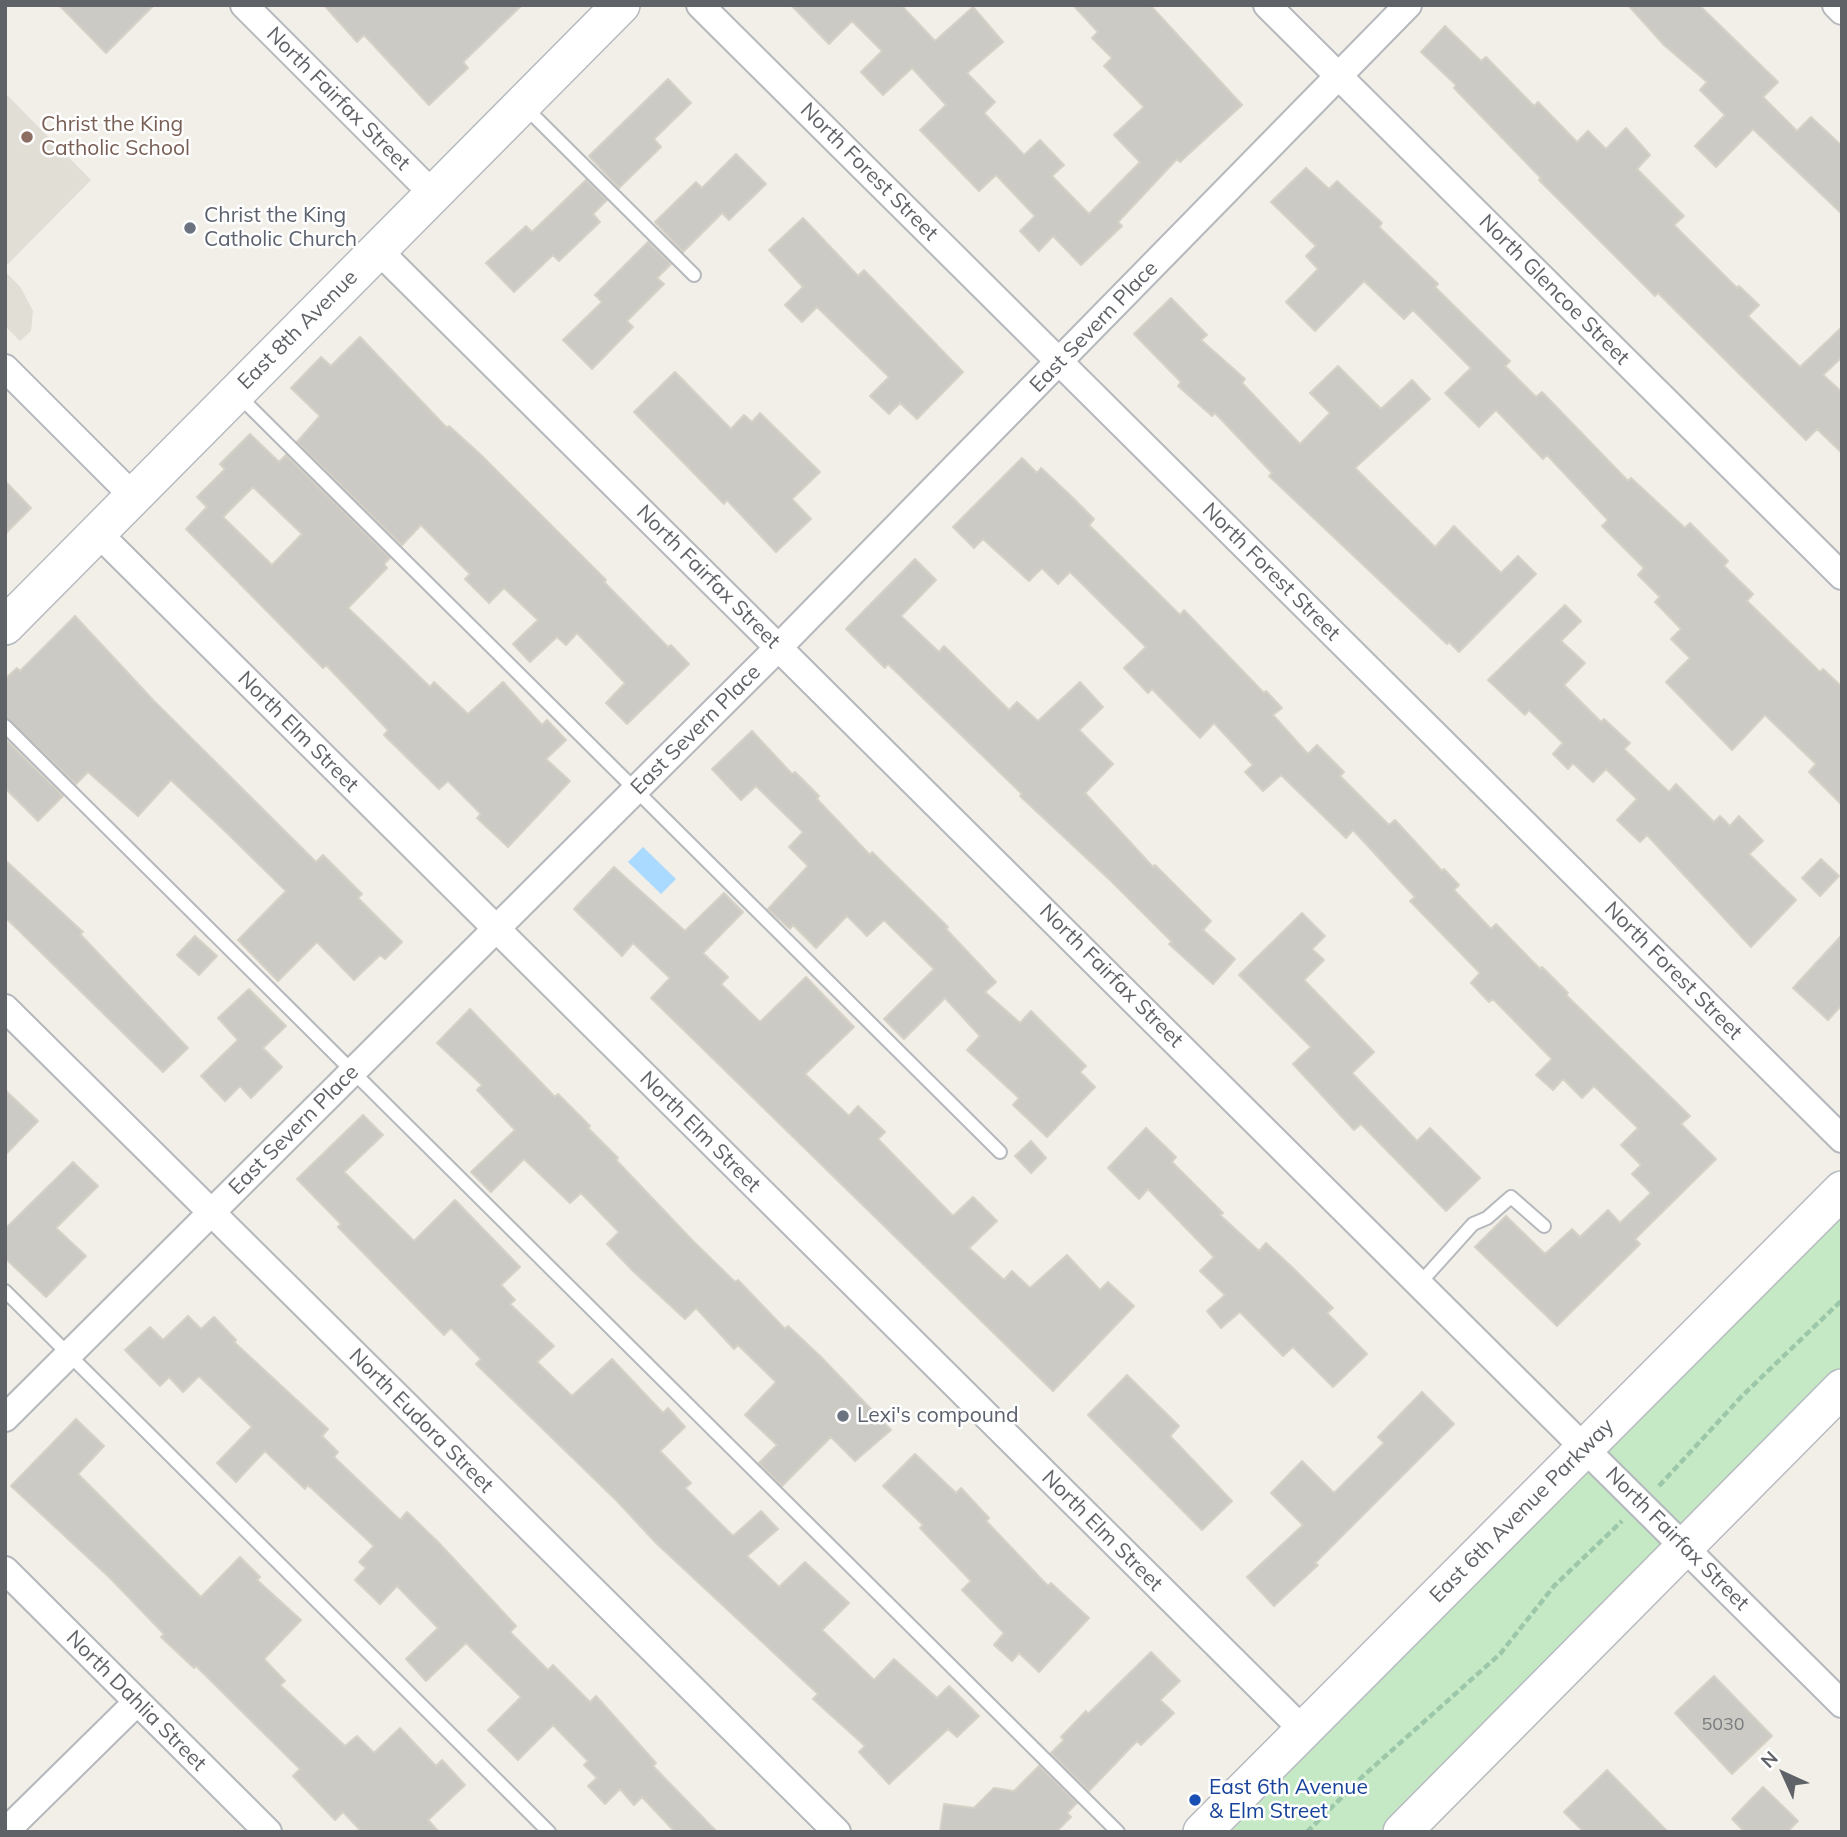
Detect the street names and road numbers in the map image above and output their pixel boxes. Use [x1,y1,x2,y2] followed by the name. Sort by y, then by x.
[261,22,415,176] street label: North Fairfax Street
[795,98,943,246] street label: North Forest Street
[1474,210,1634,370] street label: North Glencoe Street
[1025,256,1163,398] street label: East Severn Place
[233,265,363,395] street label: East 8th Avenue
[1197,498,1345,646] street label: North Forest Street
[631,500,785,654] street label: North Fairfax Street
[626,660,766,800] street label: East Severn Place
[232,666,364,798] street label: North Elm Street
[1599,897,1747,1045] street label: North Forest Street
[1034,899,1188,1053] street label: North Fairfax Street
[224,1060,364,1200] street label: East Severn Place
[634,1066,766,1198] street label: North Elm Street
[344,1344,498,1498] street label: North Eudora Street
[1425,1414,1619,1608] street label: East 6th Avenue Parkway
[1600,1462,1754,1616] street label: North Fairfax Street
[1036,1465,1168,1597] street label: North Elm Street
[61,1626,211,1776] street label: North Dahlia Street

